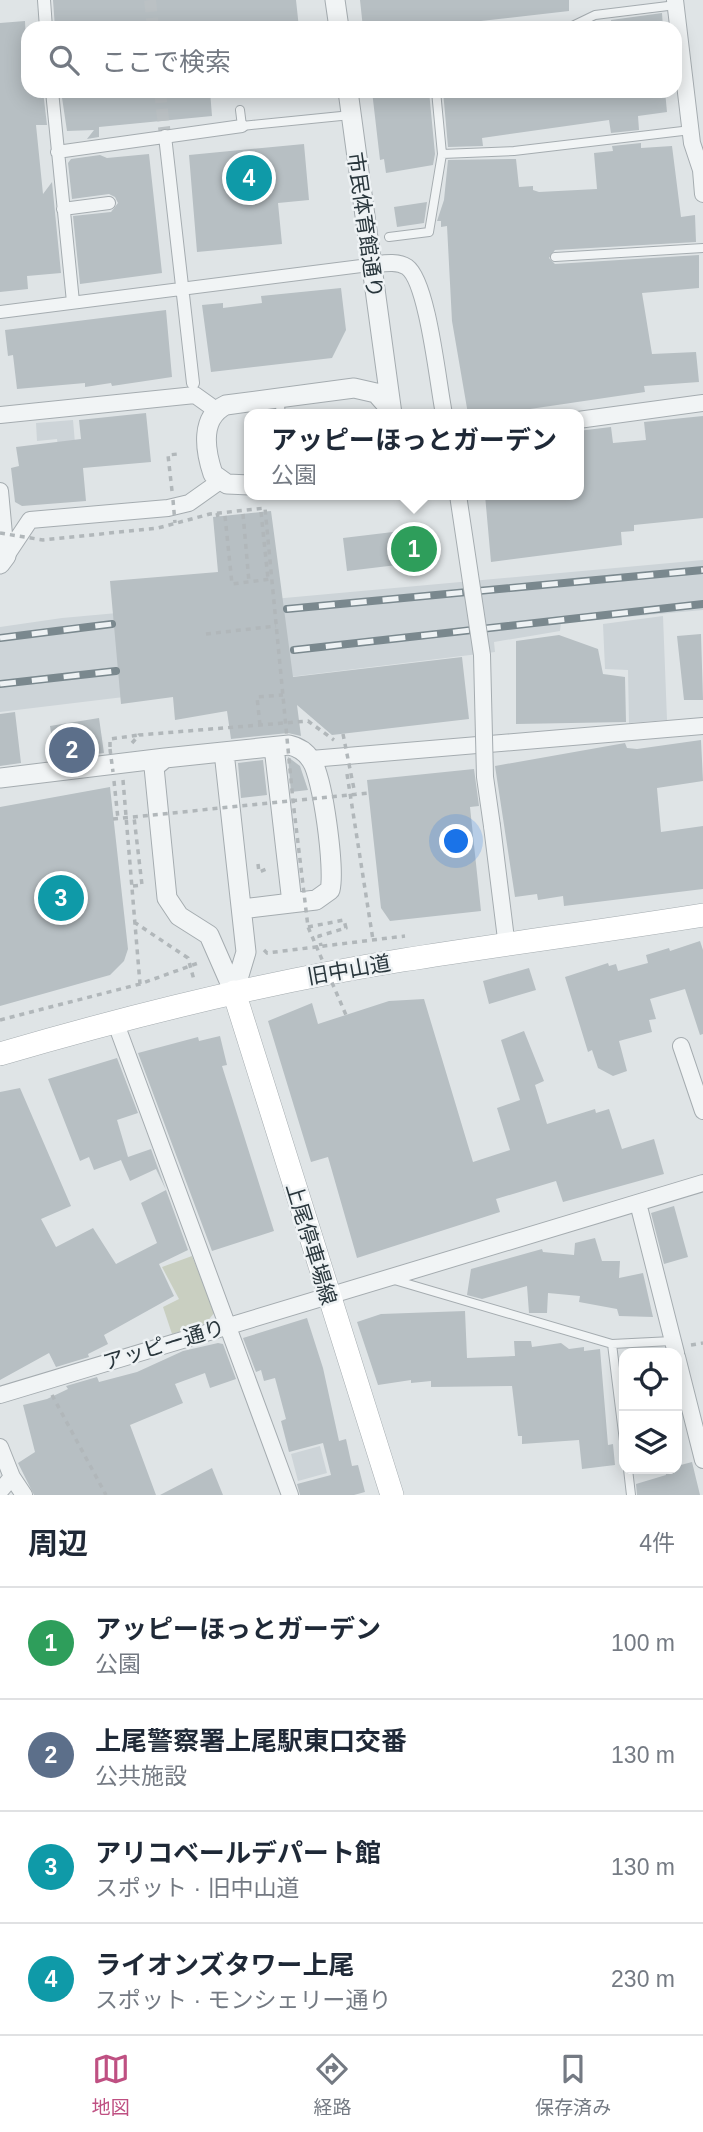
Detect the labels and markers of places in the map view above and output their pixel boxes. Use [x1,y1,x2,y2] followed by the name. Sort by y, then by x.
[226,152,272,204] pin: 4
[391,523,437,575] pin: 1
[49,724,95,776] pin: 2
[38,872,84,924] pin: 3

